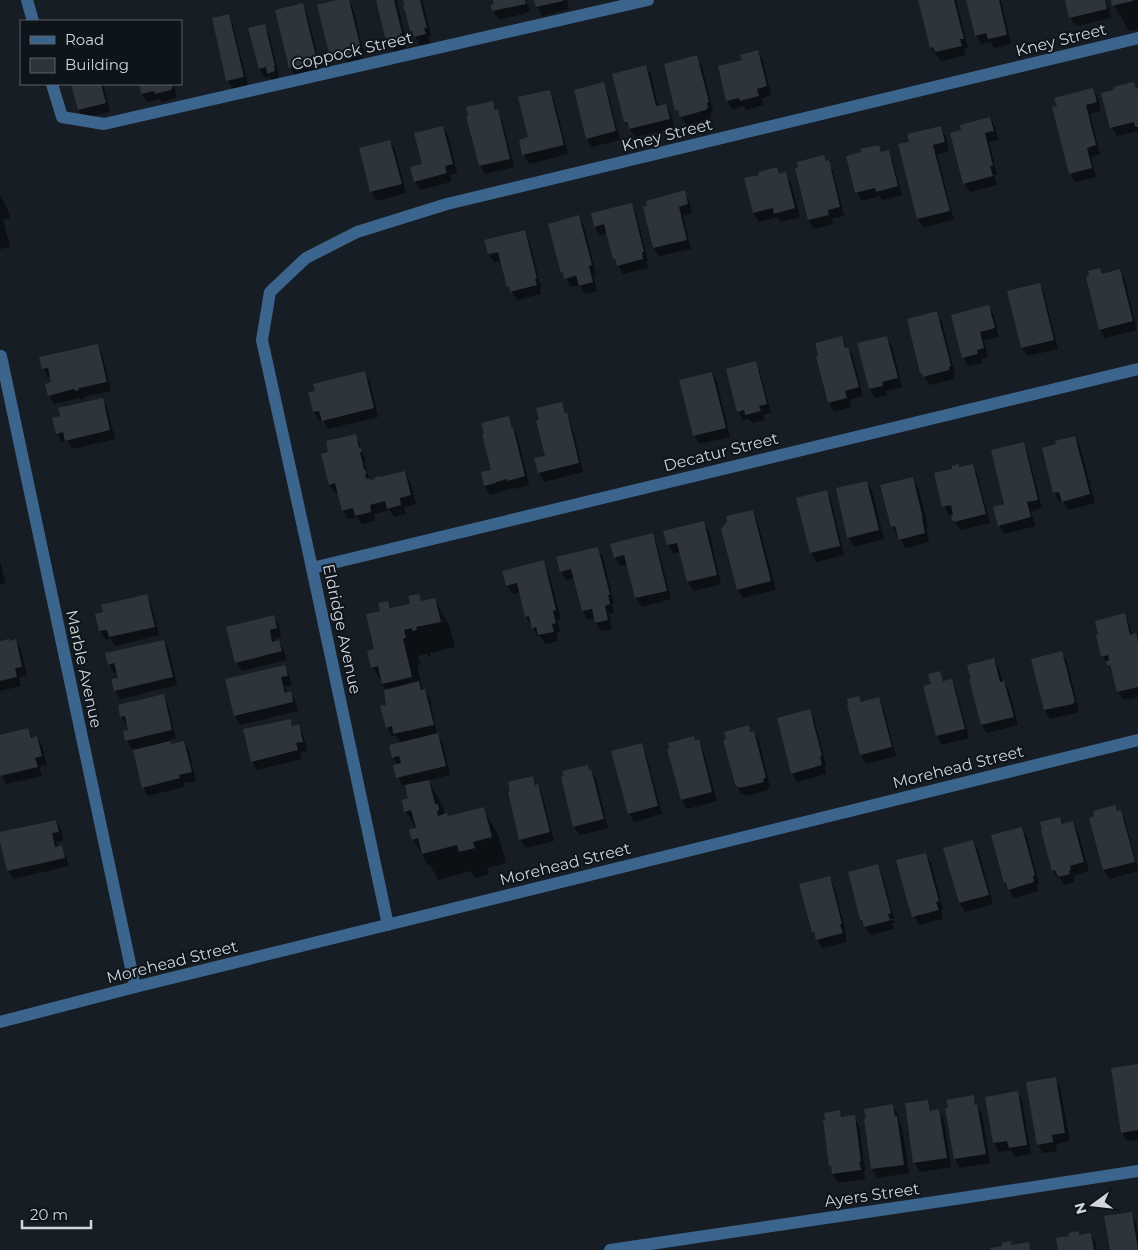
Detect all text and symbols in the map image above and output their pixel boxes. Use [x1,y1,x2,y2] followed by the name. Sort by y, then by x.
[1014,19,1109,60] street label: Kney Street
[20,20,182,85] legend
[290,28,415,74] street label: Coppock Street
[65,30,104,49] text: Road
[65,55,129,74] text: Building
[620,114,715,155] street label: Kney Street
[662,428,781,475] street label: Decatur Street
[319,562,365,696] street label: Eldridge Avenue
[62,608,106,730] street label: Marble Avenue
[891,741,1026,792] street label: Morehead Street
[498,838,633,889] street label: Morehead Street
[105,936,240,987] street label: Morehead Street
[823,1179,921,1211] street label: Ayers Street
[1068,1180,1118,1230] north arrow
[22,1198,91,1230] scale bar
[1070,1201,1091,1216] text: N
[30,1205,68,1224] text: 20 m

